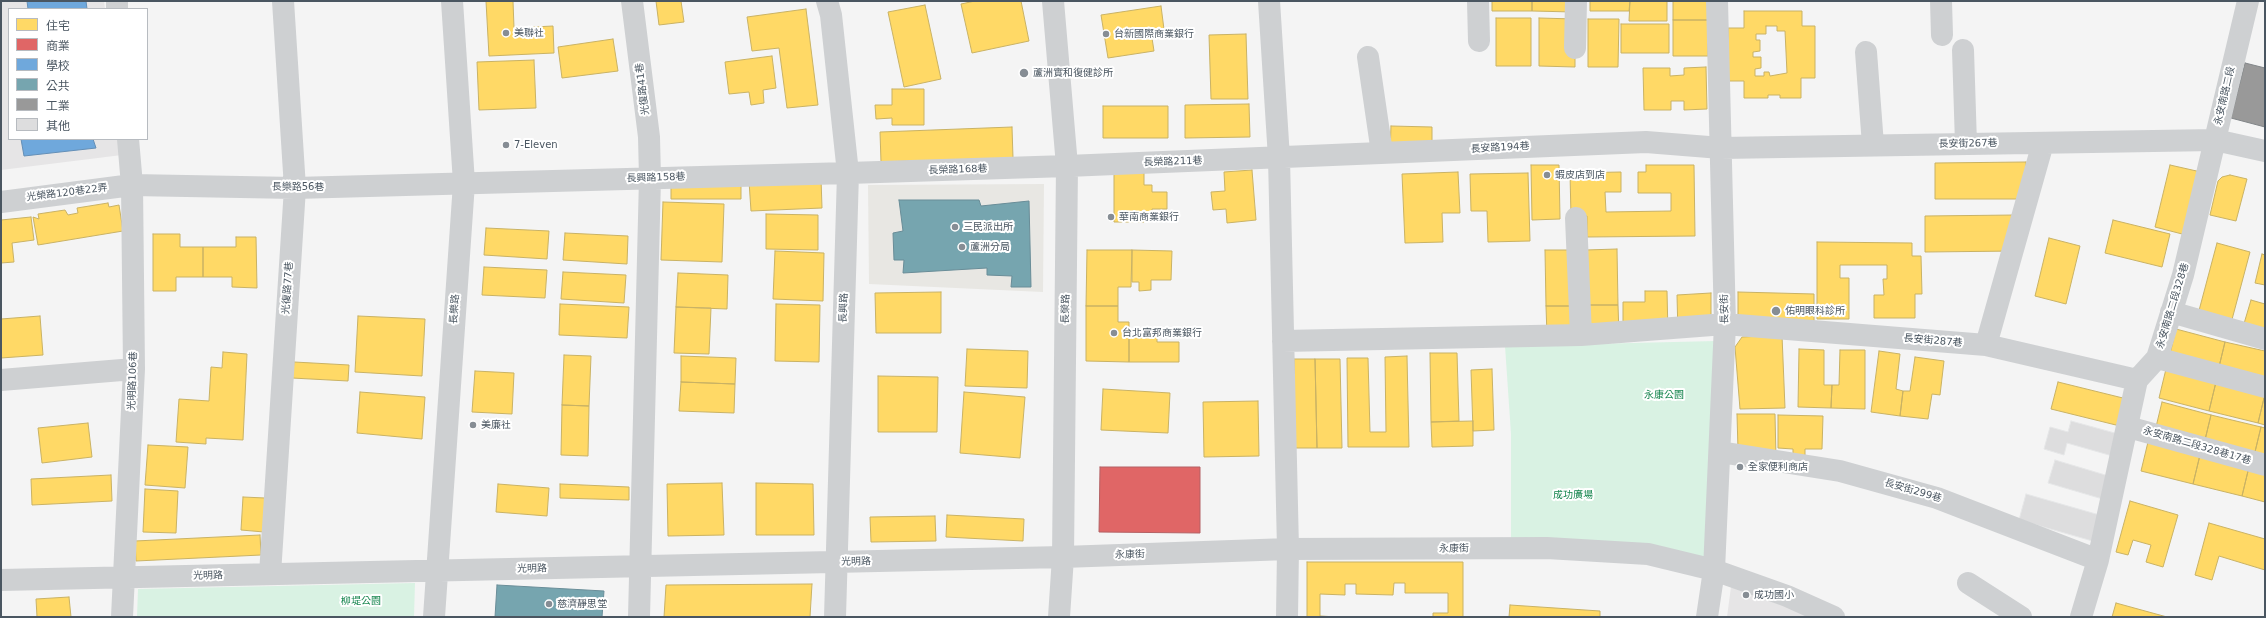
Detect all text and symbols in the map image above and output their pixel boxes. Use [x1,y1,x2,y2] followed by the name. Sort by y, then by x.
[8,8,148,140] legend
[46,19,70,33] text: 住宅
[514,27,544,39] place label: 美聯社
[501,28,511,38] marker: 美聯社
[1114,28,1194,40] place label: 台新國際商業銀行
[1101,29,1111,39] marker: 台新國際商業銀行
[46,39,70,53] text: 商業
[46,59,70,73] text: 學校
[634,62,652,116] street label: 光復路41巷
[2212,65,2238,127] street label: 永安南路二段
[1018,67,1030,79] marker: 蘆洲實和復健診所
[1033,67,1113,79] place label: 蘆洲實和復健診所
[46,79,70,93] text: 公共
[46,99,70,113] text: 工業
[46,119,70,133] text: 其他
[1938,137,1998,151] street label: 長安街267巷
[514,139,558,151] place label: 7-Eleven
[501,140,511,150] marker: 7-Eleven
[1470,140,1530,156] street label: 長安路194巷
[1143,155,1203,169] street label: 長榮路211巷
[928,163,988,177] street label: 長榮路168巷
[1555,169,1605,181] place label: 蝦皮店到店
[1542,170,1552,180] marker: 蝦皮店到店
[626,171,686,185] street label: 長興路158巷
[272,181,324,193] street label: 長樂路56巷
[26,182,108,204] street label: 光榮路120巷22弄
[1119,211,1179,223] place label: 華南商業銀行
[1106,212,1116,222] marker: 華南商業銀行
[963,221,1013,233] place label: 三民派出所
[950,222,960,232] marker: 三民派出所
[970,241,1010,253] place label: 蘆洲分局
[957,242,967,252] marker: 蘆洲分局
[280,261,296,315] street label: 光復路77巷
[2154,262,2192,350] street label: 永安南路二段328巷
[837,293,851,323] street label: 長興路
[448,294,462,324] street label: 長樂路
[1060,294,1072,324] street label: 長榮路
[1719,294,1731,324] street label: 長安街
[1770,305,1782,317] marker: 佑明眼科診所
[1785,305,1845,317] place label: 佑明眼科診所
[1122,327,1202,339] place label: 台北富邦商業銀行
[1109,328,1119,338] marker: 台北富邦商業銀行
[1903,332,1963,350] street label: 長安街287巷
[126,351,140,411] street label: 光明路106巷
[1644,389,1684,401] park label: 永康公園
[481,419,511,431] place label: 美廉社
[468,420,478,430] marker: 美廉社
[2142,425,2252,467] street label: 永安南路二段328巷17巷
[1748,461,1808,473] place label: 全家便利商店
[1735,462,1745,472] marker: 全家便利商店
[1883,477,1943,505] street label: 長安街299巷
[1553,489,1593,501] park label: 成功廣場
[1439,543,1469,555] street label: 永康街
[1115,548,1145,562] street label: 永康街
[841,556,871,568] street label: 光明路
[517,563,547,575] street label: 光明路
[193,570,223,582] street label: 光明路
[1754,589,1794,601] place label: 成功國小
[1741,590,1751,600] marker: 成功國小
[341,595,381,607] park label: 柳堤公園
[557,598,607,610] place label: 慈濟靜思堂
[544,599,554,609] marker: 慈濟靜思堂

